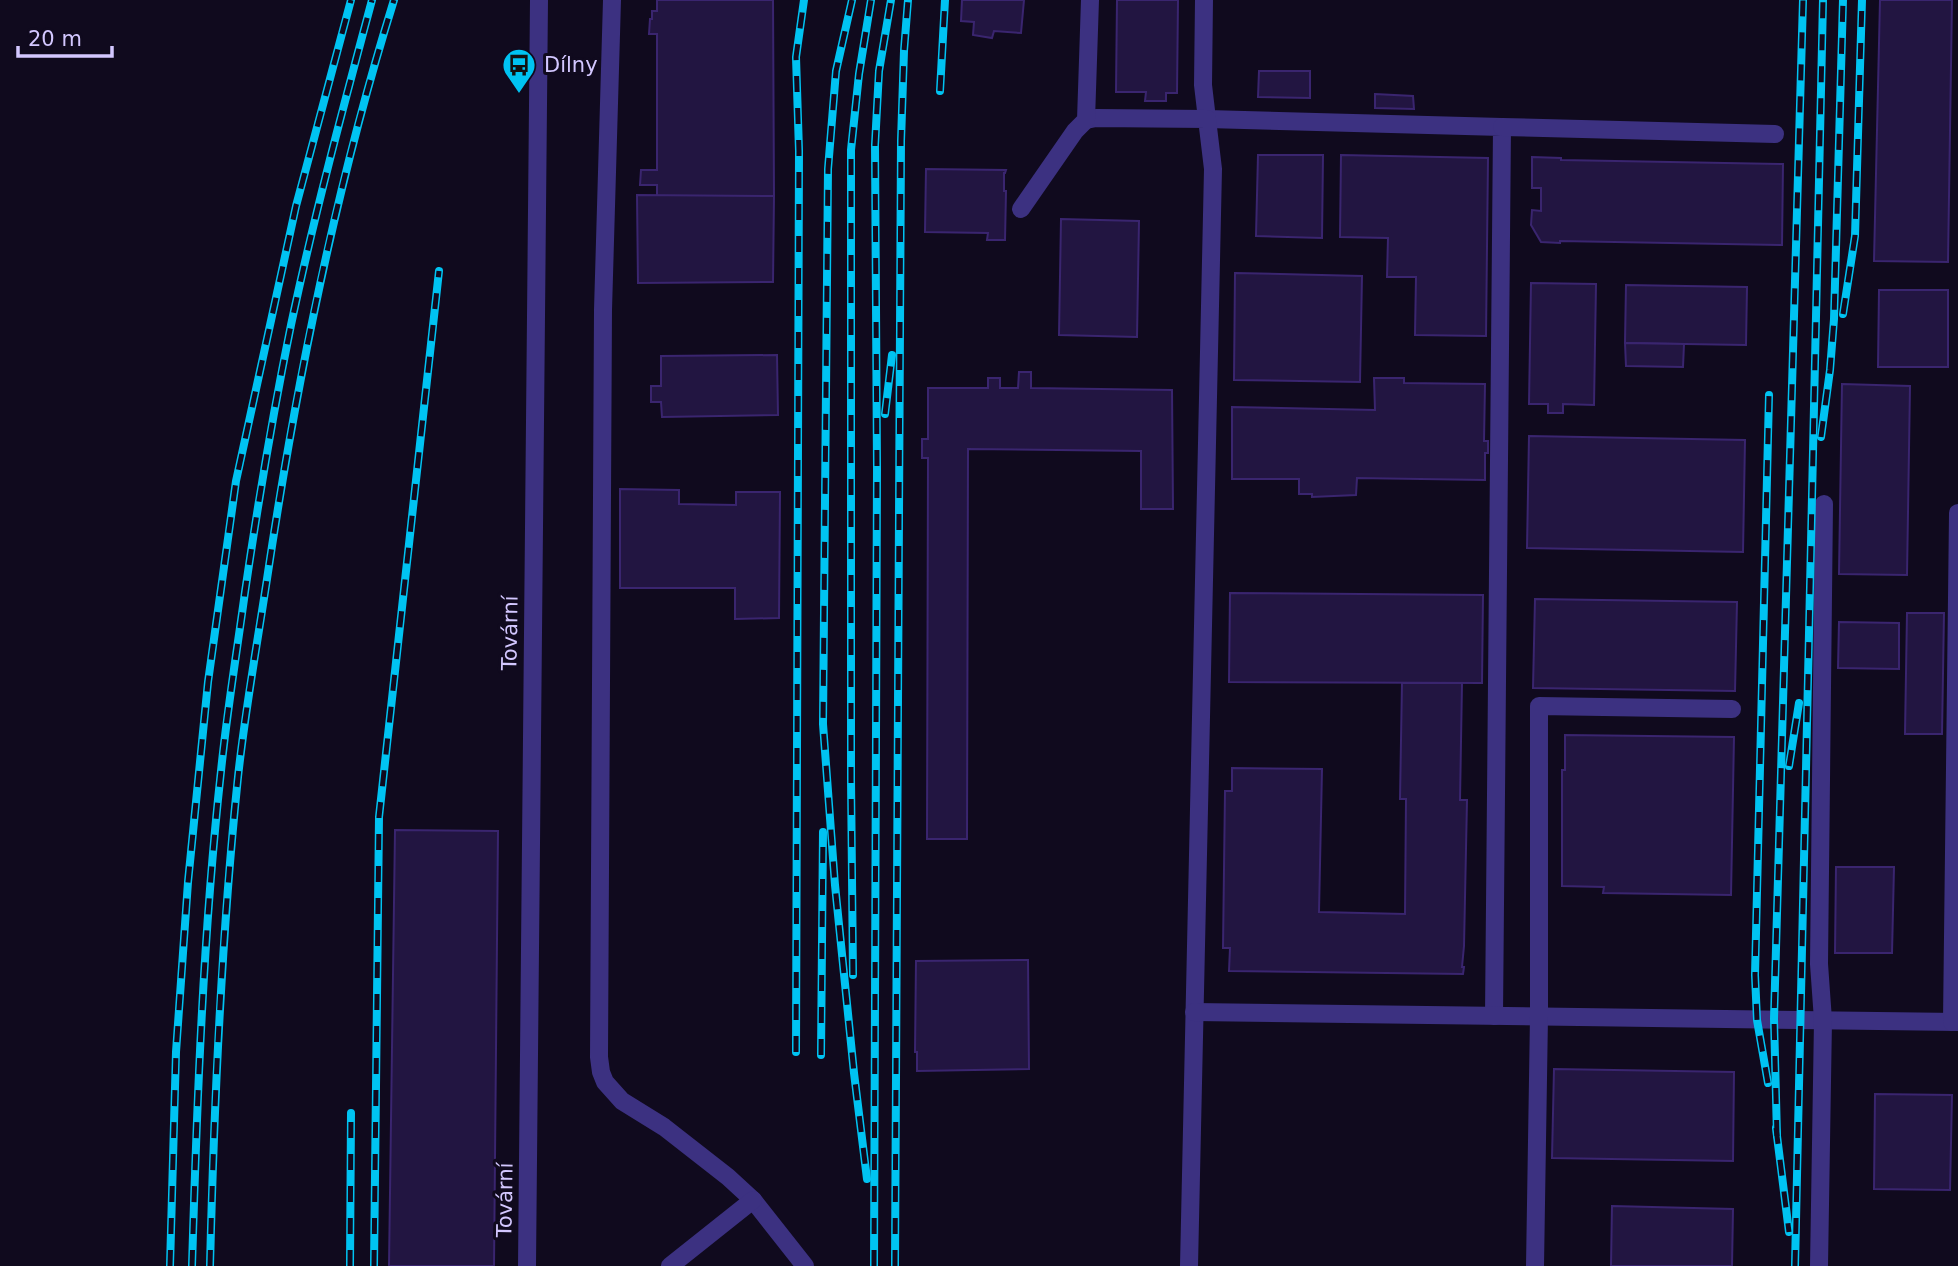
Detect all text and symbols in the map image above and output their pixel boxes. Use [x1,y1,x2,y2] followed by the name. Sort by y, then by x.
[18,14,112,58] scale bar
[28,27,82,51] text: 20 m
[500,46,538,95] bus stop icon: Dílny
[544,53,598,77] place label: Dílny
[497,594,523,672] street label: Tovární
[492,1161,518,1239] street label: Tovární

